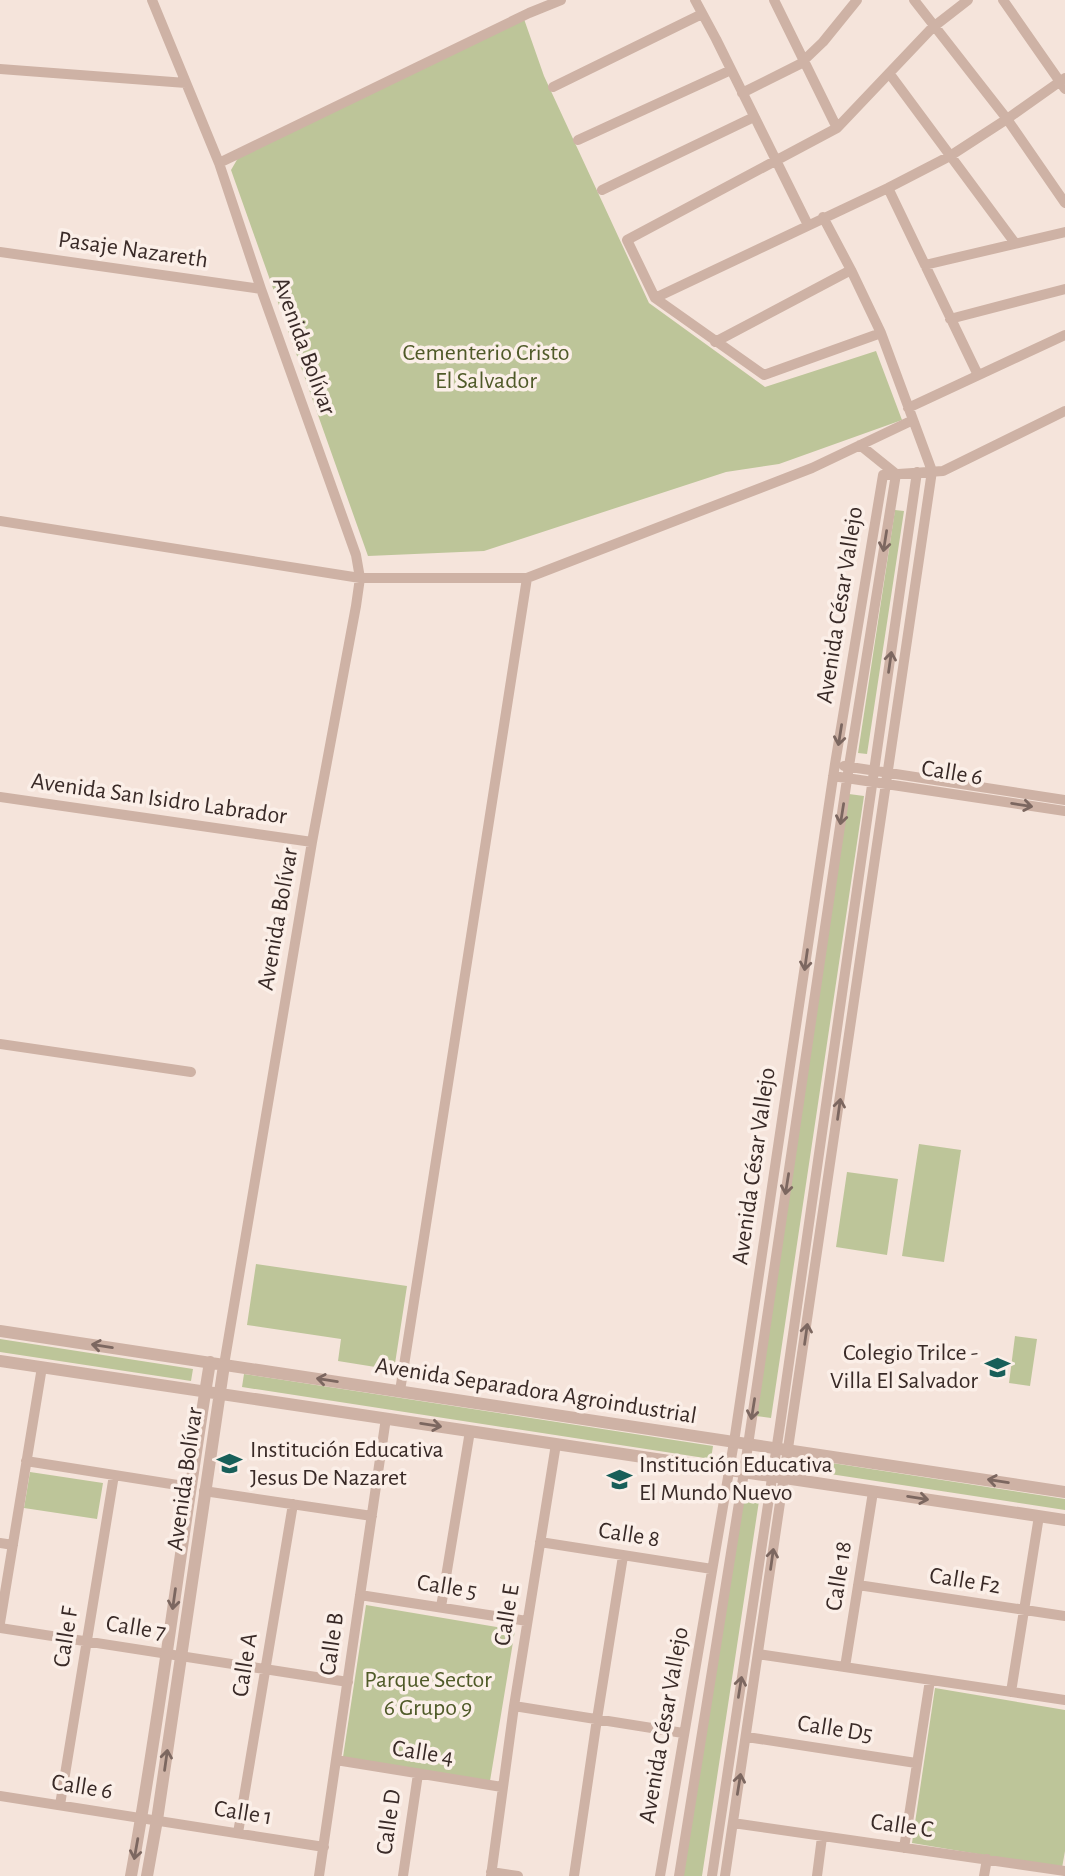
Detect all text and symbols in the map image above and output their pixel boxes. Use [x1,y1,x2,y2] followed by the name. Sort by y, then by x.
[57,228,209,272] street label: Pasaje Nazareth
[268,274,340,418] street label: Avenida Bolívar
[403,341,569,393] park label: Cementerio Cristo El Salvador
[813,505,867,705] street label: Avenida César Vallejo
[878,529,891,552] one-way arrow
[883,651,896,674] one-way arrow
[833,723,846,746] one-way arrow
[920,756,984,790] street label: Calle 6
[30,769,289,829] street label: Avenida San Isidro Labrador
[1010,799,1033,812] one-way arrow
[836,802,849,825] one-way arrow
[254,846,302,992] street label: Avenida Bolívar
[799,948,812,971] one-way arrow
[728,1066,780,1266] street label: Avenida César Vallejo
[833,1098,846,1121] one-way arrow
[780,1173,793,1195] one-way arrow
[799,1323,812,1346] one-way arrow
[91,1339,114,1352] one-way arrow
[830,1341,978,1393] place label: Colegio Trilce - Villa El Salvador
[984,1353,1012,1381] school or university icon: Colegio Trilce - Villa El Salvador
[374,1354,698,1428] street label: Avenida Separadora Agroindustrial
[316,1373,339,1386] one-way arrow
[746,1398,759,1420] one-way arrow
[163,1406,207,1552] street label: Avenida Bolívar
[419,1419,442,1432] one-way arrow
[250,1438,444,1490] place label: Institución Educativa Jesus De Nazaret
[216,1450,244,1478] school or university icon: Institución Educativa Jesus De Nazaret
[639,1453,833,1505] place label: Institución Educativa El Mundo Nuevo
[605,1465,633,1493] school or university icon: Institución Educativa El Mundo Nuevo
[987,1474,1009,1487] one-way arrow
[906,1492,929,1505] one-way arrow
[597,1518,661,1552] street label: Calle 8
[822,1540,856,1612] street label: Calle 18
[766,1548,779,1571] one-way arrow
[928,1564,1002,1598] street label: Calle F2
[415,1570,479,1604] street label: Calle 5
[490,1582,524,1648] street label: Calle E
[167,1588,180,1610] one-way arrow
[49,1604,83,1669] street label: Calle F
[104,1611,168,1645] street label: Calle 7
[316,1611,348,1677] street label: Calle B
[635,1625,693,1825] street label: Avenida César Vallejo
[228,1631,262,1699] street label: Calle A
[364,1668,492,1720] park label: Parque Sector 6 Grupo 9
[734,1676,747,1699] one-way arrow
[796,1711,874,1747] street label: Calle D5
[391,1736,455,1770] street label: Calle 4
[160,1749,173,1772] one-way arrow
[50,1770,114,1804] street label: Calle 6
[733,1773,746,1796] one-way arrow
[373,1788,405,1856] street label: Calle D
[212,1797,274,1829] street label: Calle 1
[869,1810,935,1842] street label: Calle C
[129,1837,142,1859] one-way arrow

